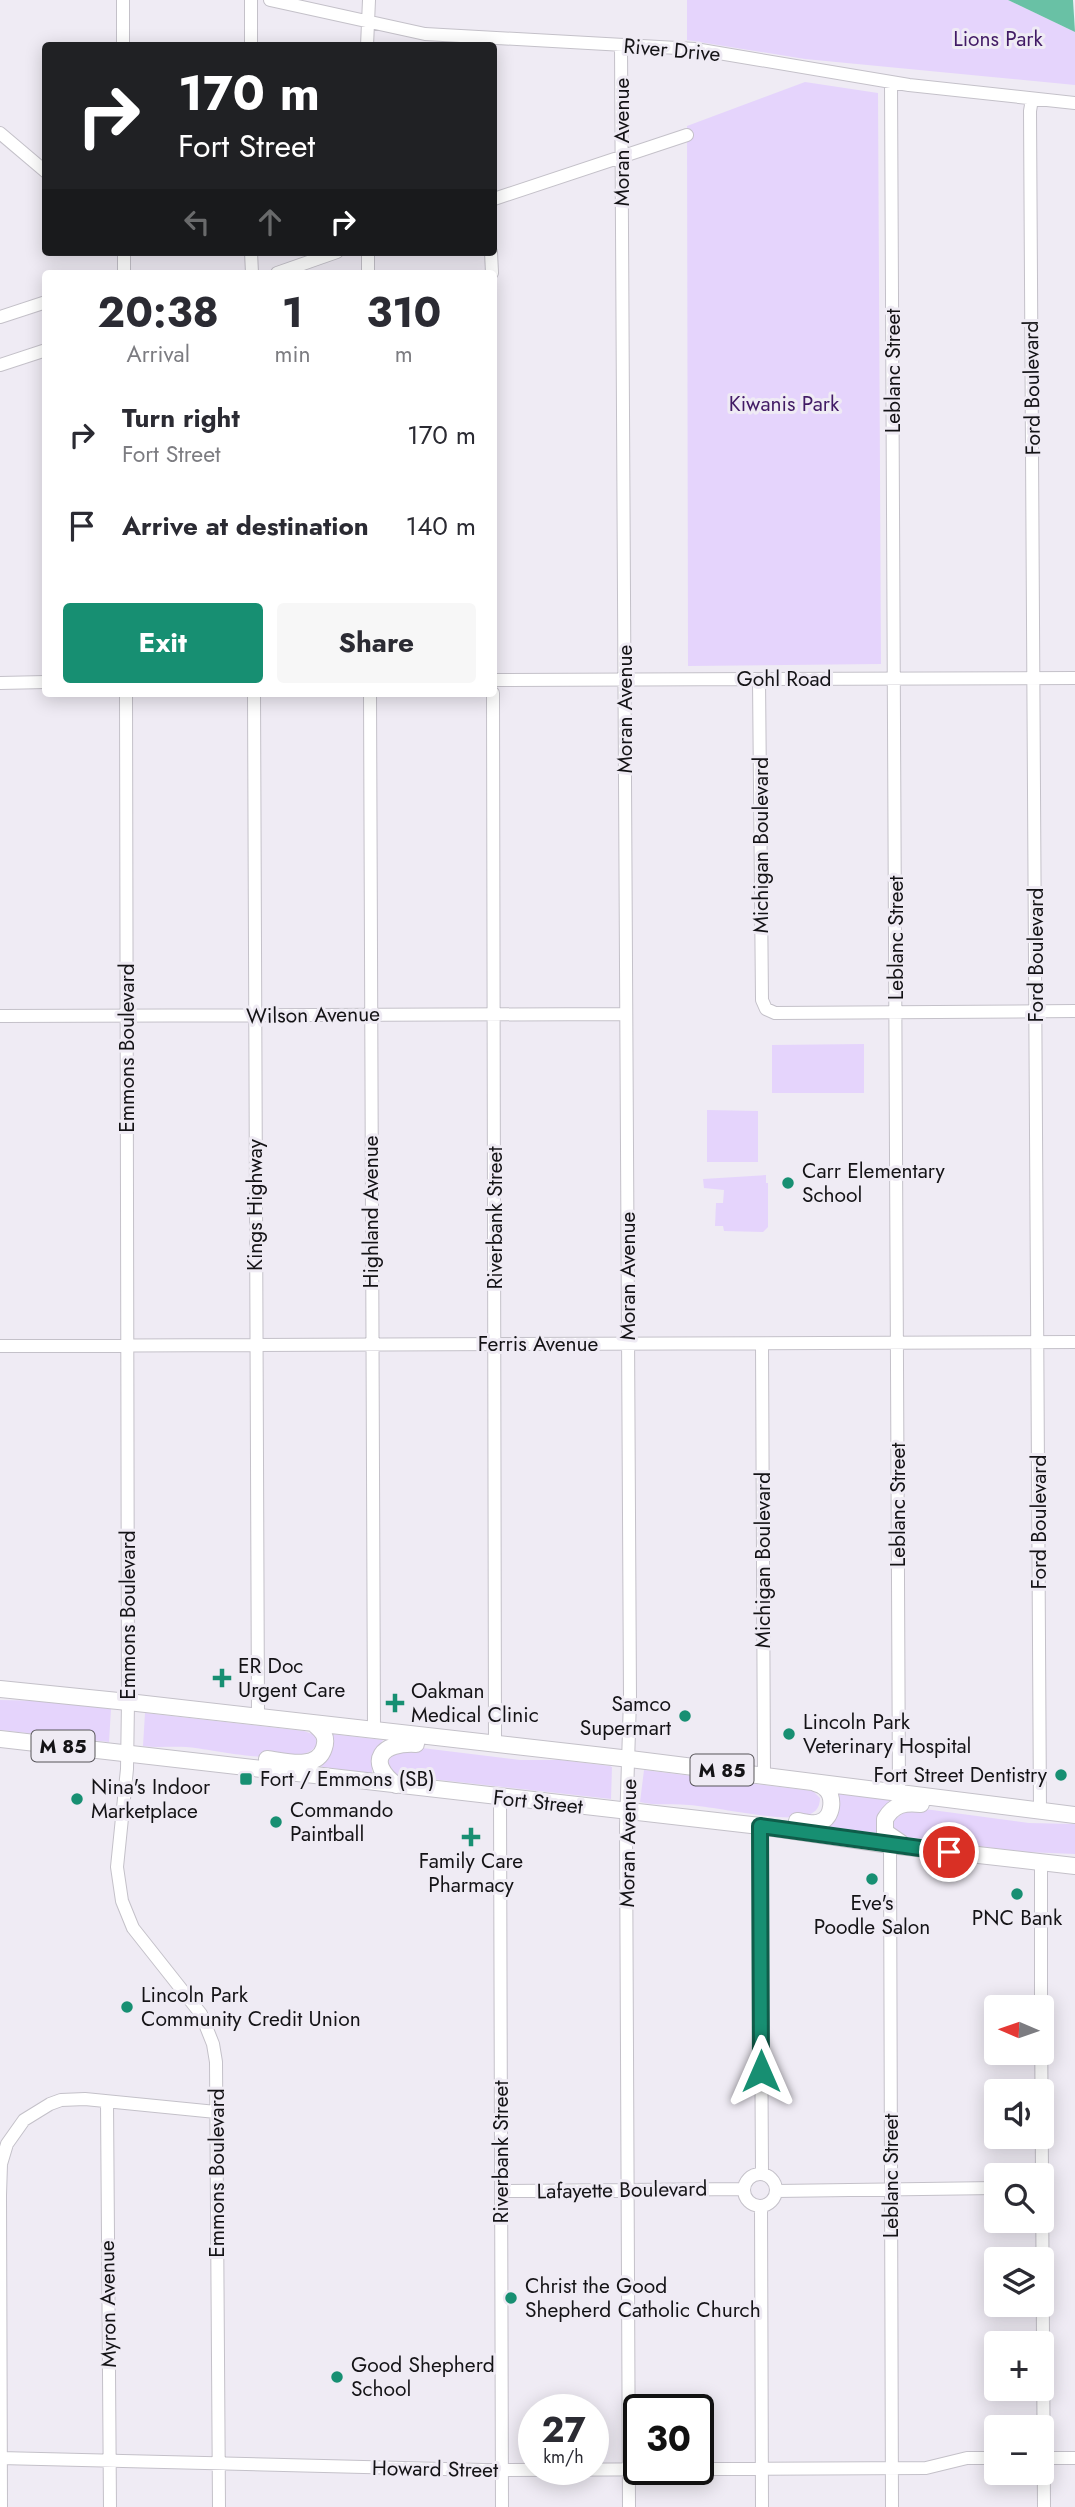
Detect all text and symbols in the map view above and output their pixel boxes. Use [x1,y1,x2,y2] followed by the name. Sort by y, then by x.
[953,24,1044,54] park label: Lions Park
[622,31,722,69] street label: River Drive
[178,58,320,128] text: 170 m
[63,70,154,161] icon: right
[607,78,637,206] street label: Moran Avenue
[178,123,315,169] text: Fort Street
[178,203,216,241] icon: left
[251,203,289,241] icon: ahead
[324,203,362,241] icon: right
[98,282,219,343] text: 20:38
[282,282,303,343] text: 1
[366,282,441,343] text: 310
[878,309,908,433] street label: Leblanc Street
[1016,320,1048,456] street label: Ford Boulevard
[127,337,190,371] text: Arrival
[275,337,311,371] text: min
[395,337,413,371] text: m
[729,389,840,419] park label: Kiwanis Park
[122,399,240,437] text: Turn right
[63,416,101,454] icon: right
[407,416,476,454] text: 170 m
[122,437,221,471] text: Fort Street
[63,507,101,545] icon: arrive
[122,507,369,545] text: Arrive at destination
[405,507,476,545] text: 140 m
[63,603,263,683] button: Exit
[277,603,476,683] button: Share
[610,645,640,773] street label: Moran Avenue
[736,664,832,694] street label: Gohl Road
[746,757,776,933] street label: Michigan Boulevard
[881,876,911,1000] street label: Leblanc Street
[1021,888,1051,1022] street label: Ford Boulevard
[112,963,142,1133] street label: Emmons Boulevard
[246,999,380,1031] street label: Wilson Avenue
[356,1135,386,1289] street label: Highland Avenue
[240,1138,270,1271] street label: Kings Highway
[480,1147,510,1289] street label: Riverbank Street
[802,1156,946,1210] place label: Carr Elementary School
[780,1175,796,1191] marker: Carr Elementary School
[613,1212,643,1340] street label: Moran Avenue
[478,1329,599,1359] street label: Ferris Avenue
[883,1443,913,1567] street label: Leblanc Street
[1024,1455,1054,1589] street label: Ford Boulevard
[748,1472,778,1648] street label: Michigan Boulevard
[113,1530,143,1700] street label: Emmons Boulevard
[238,1651,346,1705] place label: ER Doc Urgent Care
[212,1668,232,1688] marker: ER Doc Urgent Care
[411,1676,539,1730] place label: Oakman Medical Clinic
[580,1689,671,1743] place label: Samco Supermart
[385,1693,405,1713] marker: Oakman Medical Clinic
[803,1707,971,1761] place label: Lincoln Park Veterinary Hospital
[677,1708,693,1724] marker: Samco Supermart
[781,1726,797,1742] marker: Lincoln Park Veterinary Hospital
[32,1730,94,1762] road number: M 85
[690,1754,754,1786] road number: M 85
[874,1760,1048,1790] place label: Fort Street Dentistry
[260,1764,435,1794] place label: Fort / Emmons (SB)
[1053,1767,1069,1783] marker: Fort Street Dentistry
[238,1771,254,1787] marker: Fort / Emmons (SB)
[91,1772,211,1826] place label: Nina's Indoor Marketplace
[612,1778,644,1908] street label: Moran Avenue
[492,1782,584,1822] street label: Fort Street
[69,1791,85,1807] marker: Nina's Indoor Marketplace
[290,1795,393,1849] place label: Commando Paintball
[268,1814,284,1830] marker: Commando Paintball
[919,1822,979,1882] pin
[463,1829,479,1845] marker: Family Care Pharmacy
[930,1833,968,1871] icon: arrive
[419,1846,523,1900] place label: Family Care Pharmacy
[864,1871,880,1887] marker: Eve's Poodle Salon
[1009,1886,1025,1902] marker: PNC Bank
[814,1888,930,1942] place label: Eve's Poodle Salon
[972,1903,1063,1933] place label: PNC Bank
[141,1980,361,2034] place label: Lincoln Park Community Credit Union
[984,1995,1054,2065] north arrow
[984,1995,1054,2485] map controls
[119,1999,135,2015] marker: Lincoln Park Community Credit Union
[724,2034,798,2108] position arrow
[984,2079,1054,2149] button: sound
[486,2081,516,2223] street label: Riverbank Street
[202,2088,232,2258] street label: Emmons Boulevard
[876,2114,906,2238] street label: Leblanc Street
[984,2163,1054,2233] button: search
[536,2174,708,2206] street label: Lafayette Boulevard
[92,2240,124,2368] street label: Myron Avenue
[984,2247,1054,2317] button: layers
[525,2271,761,2325] place label: Christ the Good Shepherd Catholic Church
[503,2290,519,2306] marker: Christ the Good Shepherd Catholic Church
[984,2331,1054,2401] button: +
[351,2350,495,2404] place label: Good Shepherd School
[329,2369,345,2385] marker: Good Shepherd School
[623,2394,714,2485] speed limit sign: 30
[541,2405,586,2455] text: 27
[984,2415,1054,2485] button: −
[543,2444,584,2470] text: km/h
[372,2453,498,2485] street label: Howard Street

